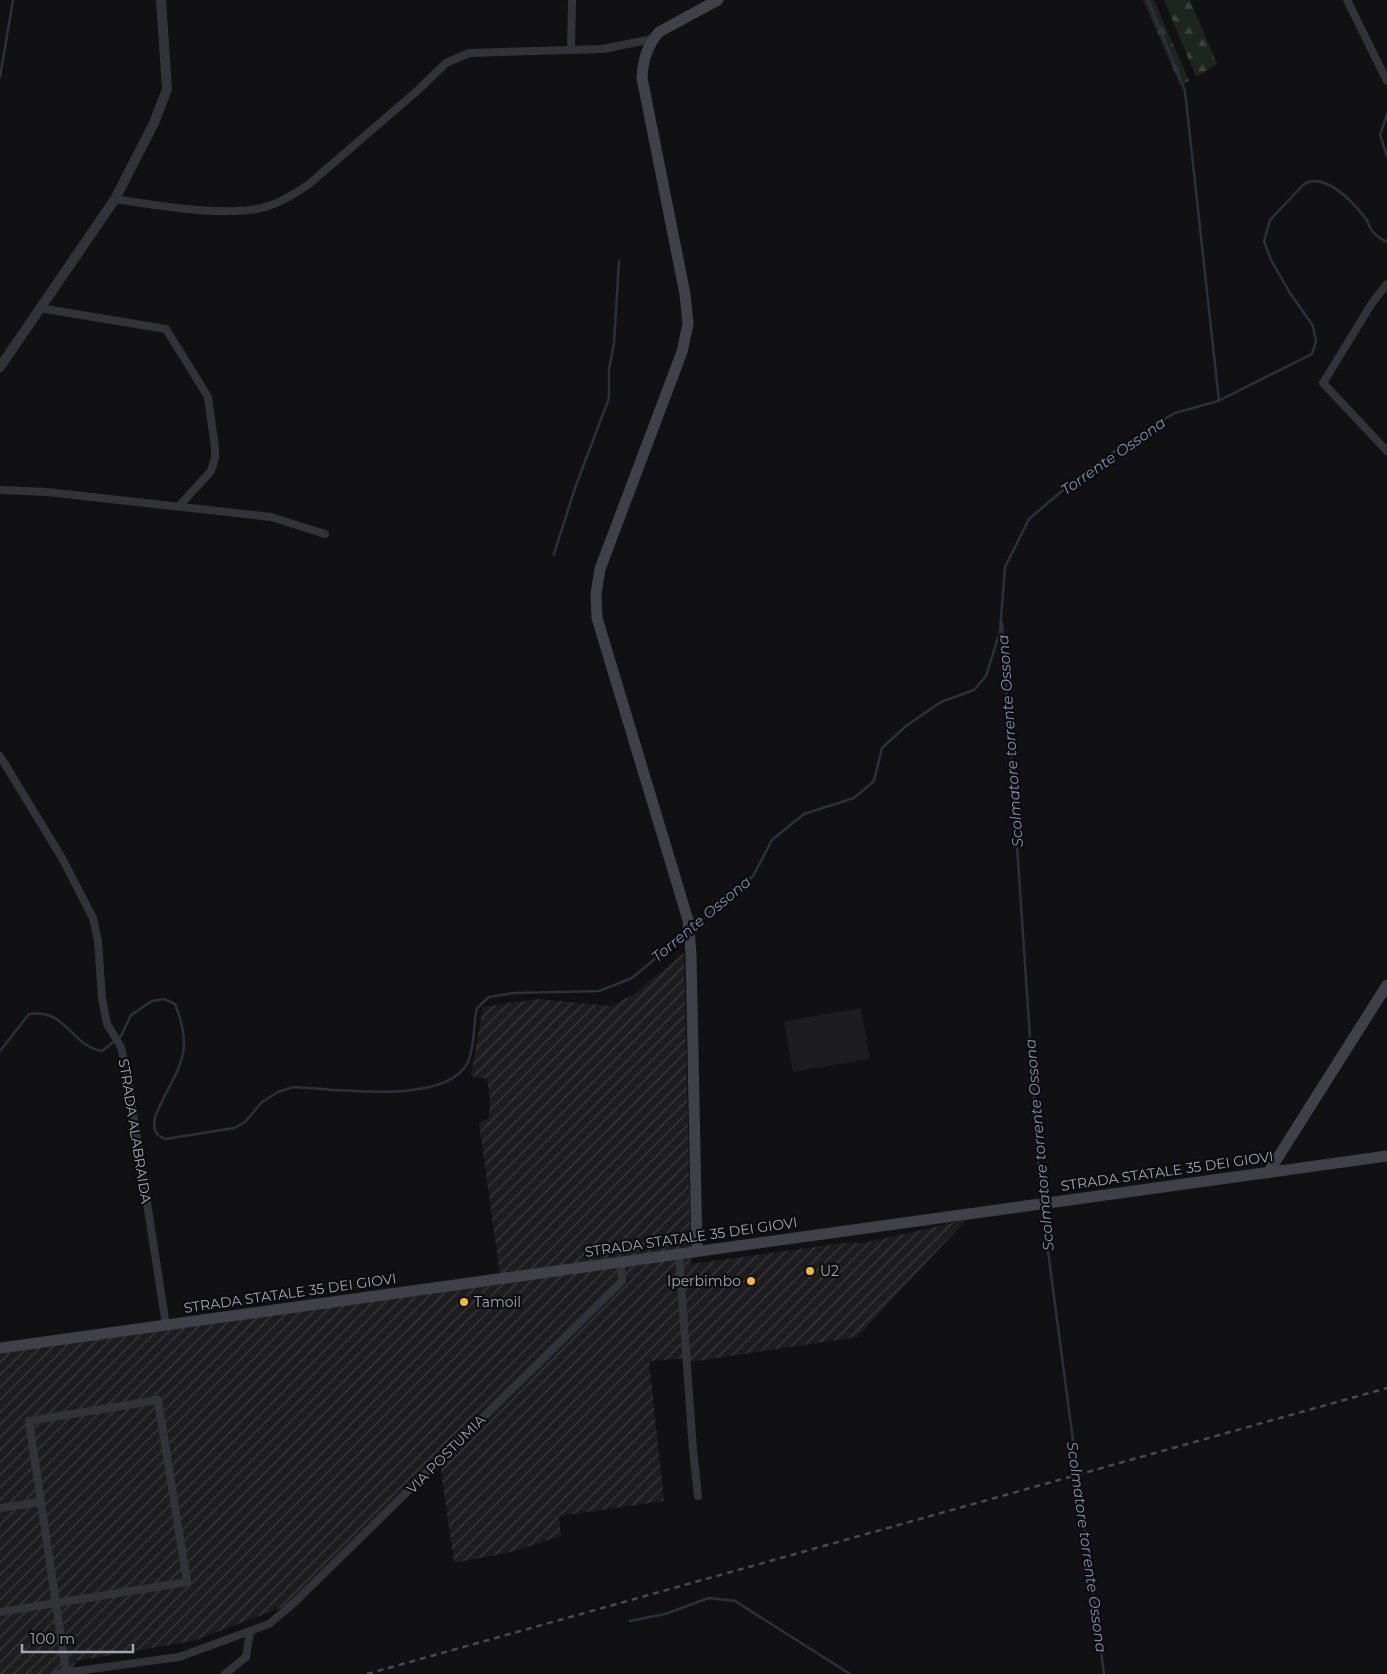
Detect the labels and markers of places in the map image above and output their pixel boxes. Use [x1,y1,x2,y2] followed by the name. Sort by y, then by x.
[820,1262,839,1280] place label: U2
[804,1265,816,1277] marker: U2
[667,1272,741,1290] place label: Iperbimbo
[745,1275,757,1287] marker: Iperbimbo
[474,1293,521,1311] place label: Tamoil
[458,1296,470,1308] marker: Tamoil

